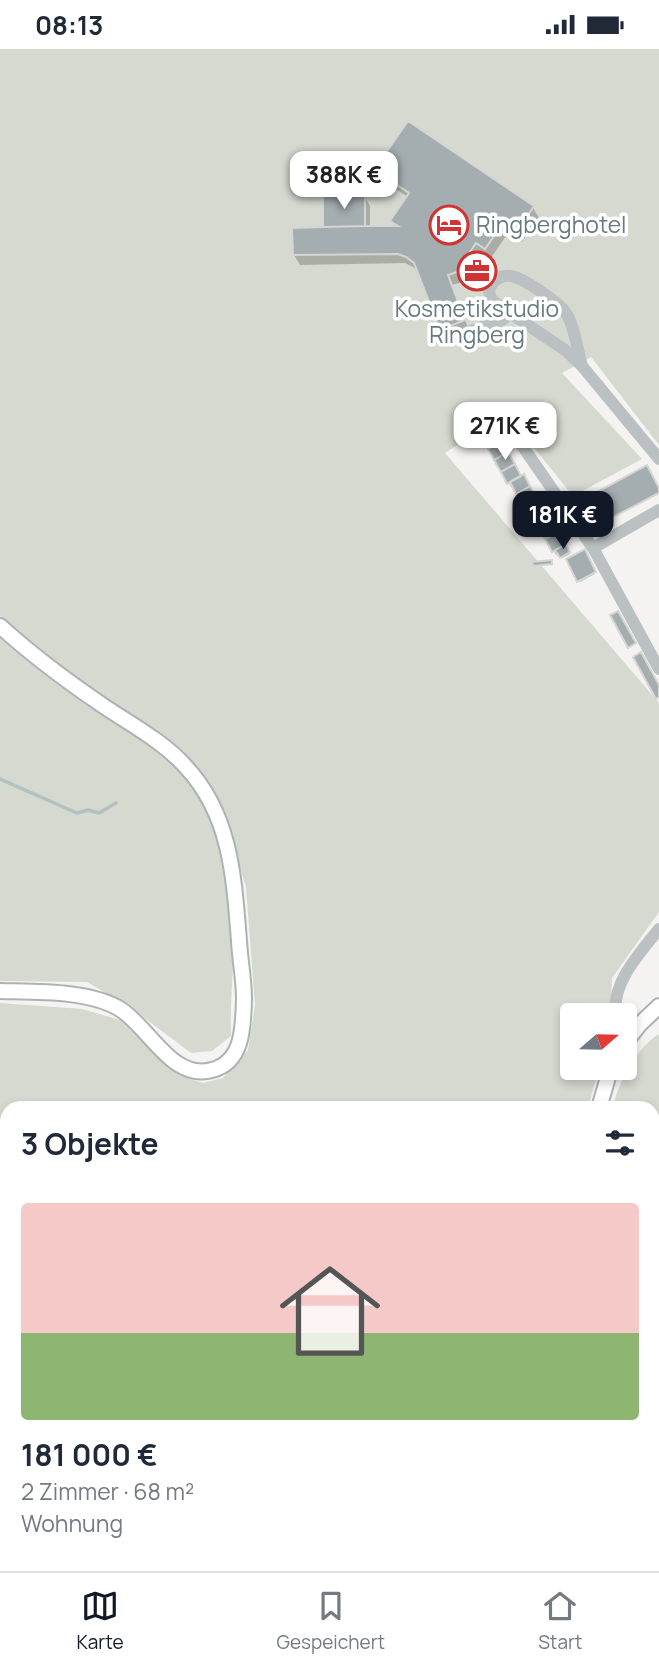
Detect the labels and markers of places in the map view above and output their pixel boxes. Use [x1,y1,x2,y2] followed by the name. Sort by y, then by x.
[287,151,401,211] pin: 388K €
[428,204,470,246] hotel icon: Ringberghotel
[476,208,627,240] place label: Ringberghotel
[456,250,498,292] office icon: Kosmetikstudio Ringberg
[395,292,559,350] place label: Kosmetikstudio Ringberg
[448,403,562,462] pin: 271K €
[506,491,620,551] pin: 181K €

